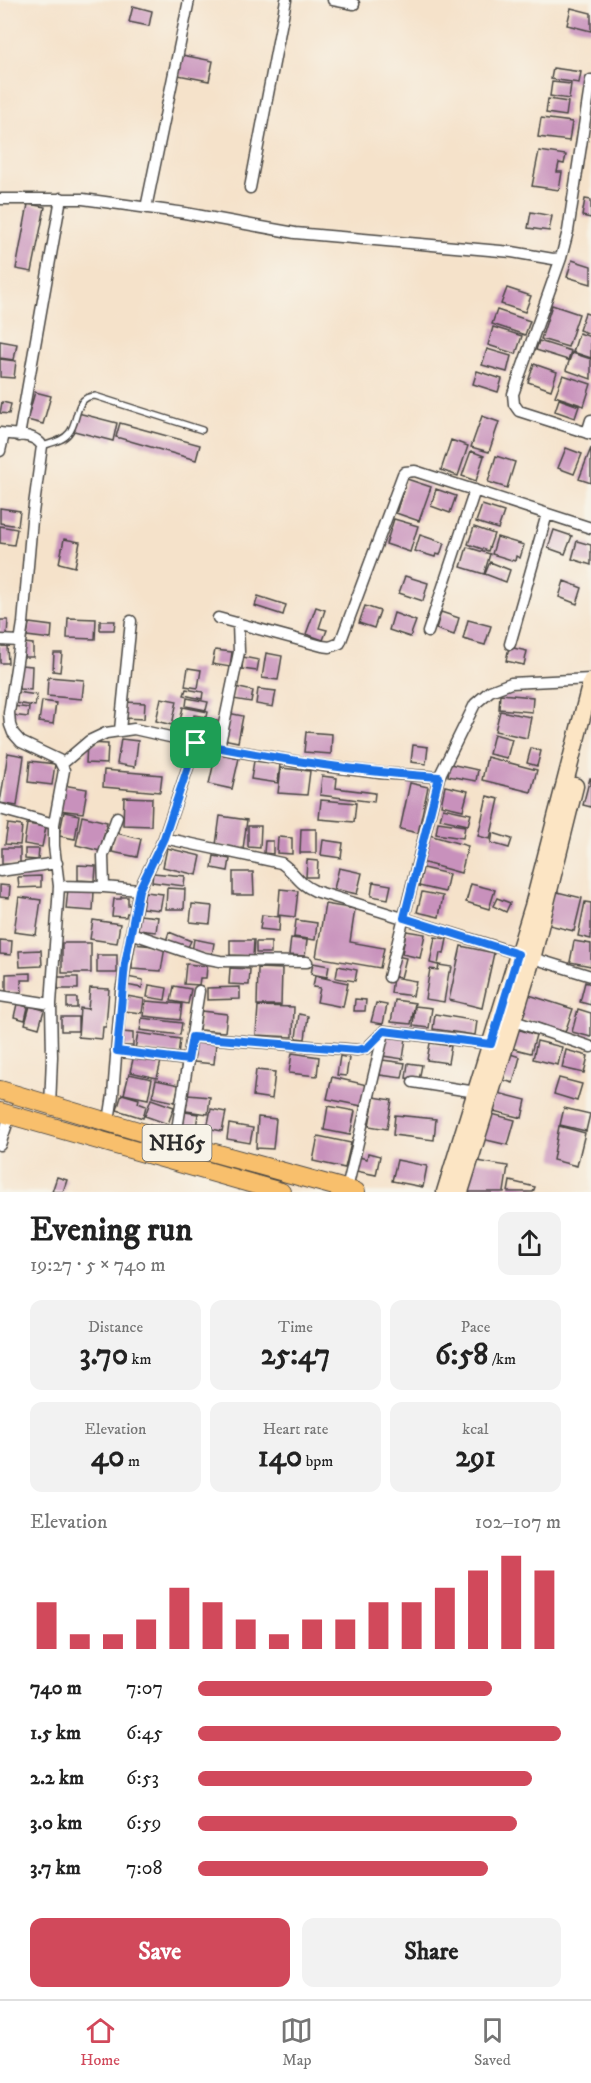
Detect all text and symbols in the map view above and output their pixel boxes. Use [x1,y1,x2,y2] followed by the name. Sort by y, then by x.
[170,717,221,768] pin
[179,726,212,759] icon: arrive
[142,1125,212,1161] road number: NH65
[30,1210,192,1251] text: Evening run
[498,1212,561,1275] button: share
[30,1253,166,1278] text: 19:27 · 5 × 740 m
[88,1317,143,1337] text: Distance
[278,1317,313,1337] text: Time
[461,1317,490,1337] text: Pace
[80,1337,128,1374] text: 3.70
[261,1337,330,1374] text: 25:47
[435,1337,488,1374] text: 6:58
[128,1349,151,1369] text: km
[488,1349,516,1369] text: /km
[85,1419,146,1439] text: Elevation
[263,1419,328,1439] text: Heart rate
[462,1419,489,1439] text: kcal
[91,1439,124,1476] text: 40
[258,1439,302,1476] text: 140
[455,1439,496,1476] text: 291
[124,1451,140,1471] text: m
[302,1451,333,1471] text: bpm
[30,1510,107,1535] text: Elevation
[475,1510,561,1535] text: 102–107 m
[30,1676,82,1701] text: 740 m
[126,1676,163,1701] text: 7:07
[30,1721,81,1746] text: 1.5 km
[126,1721,163,1746] text: 6:45
[30,1766,84,1791] text: 2.2 km
[126,1766,159,1791] text: 6:53
[30,1811,82,1836] text: 3.0 km
[126,1811,162,1836] text: 6:59
[30,1856,81,1881] text: 3.7 km
[126,1856,163,1881] text: 7:08
[30,1918,290,1987] button: Save
[302,1918,561,1987] button: Share
[80,2014,120,2070] tab: Home
[280,2014,313,2070] tab: Map
[474,2014,511,2070] tab: Saved

